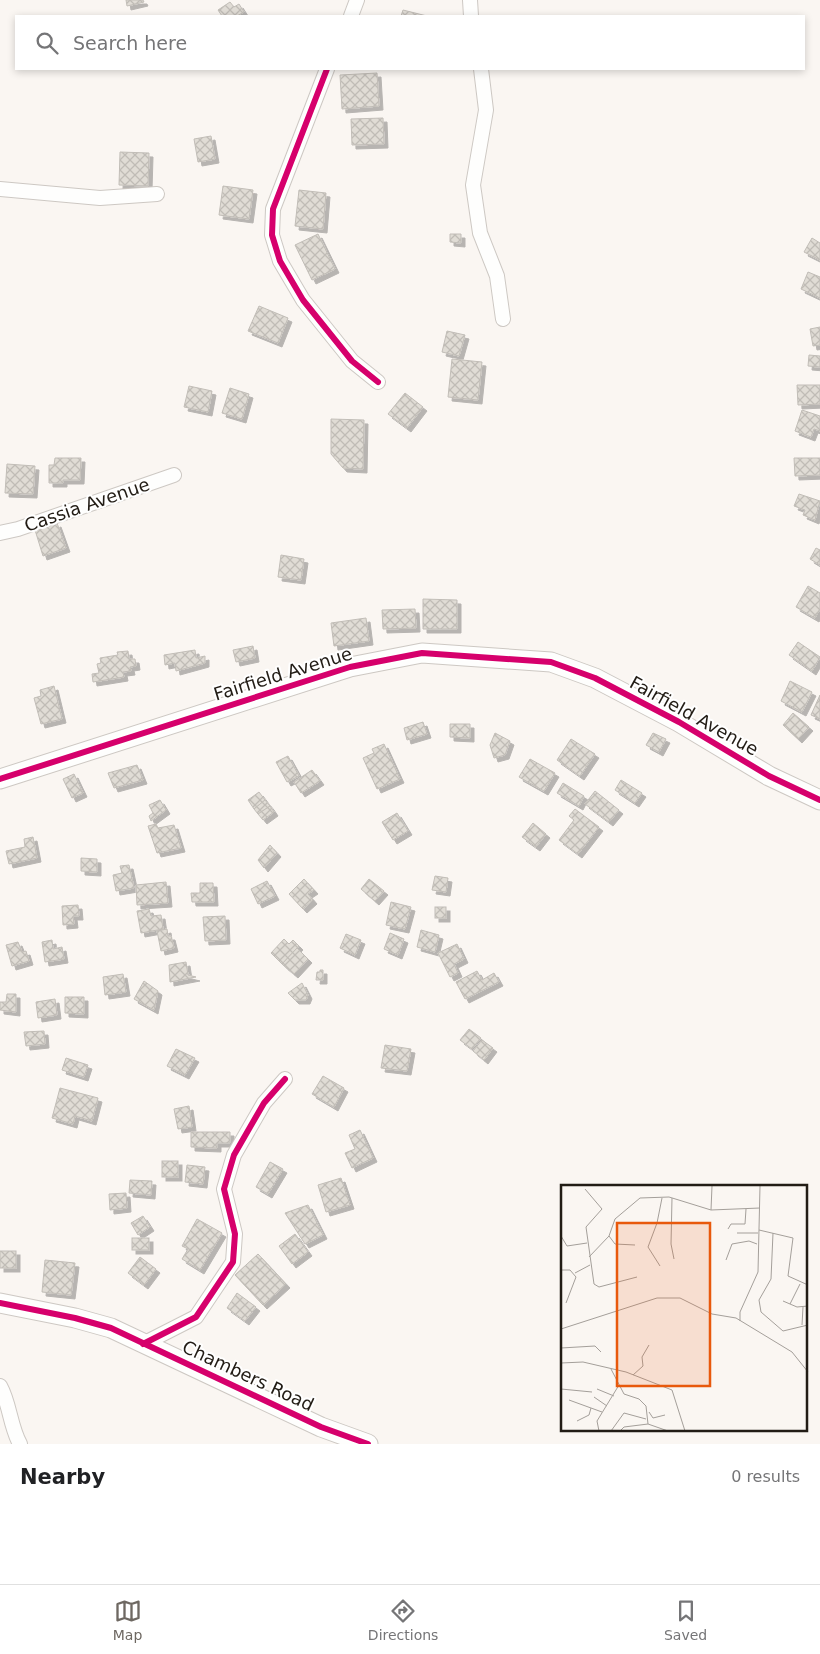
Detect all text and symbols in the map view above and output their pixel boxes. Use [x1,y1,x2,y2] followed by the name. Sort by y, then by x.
[15,15,805,70] search box
[33,29,61,57] icon: search
[73,32,187,54] text: Search here
[21,473,152,536] street label: Cassia Avenue
[211,642,355,705] street label: Fairfield Avenue
[626,672,762,760] street label: Fairfield Avenue
[561,1185,808,1432] inset map
[179,1336,317,1415] street label: Chambers Road
[20,1465,105,1489] text: Nearby
[731,1467,800,1486] text: 0 results
[113,1597,142,1643] tab: Map
[368,1597,438,1643] tab: Directions
[664,1597,707,1643] tab: Saved

